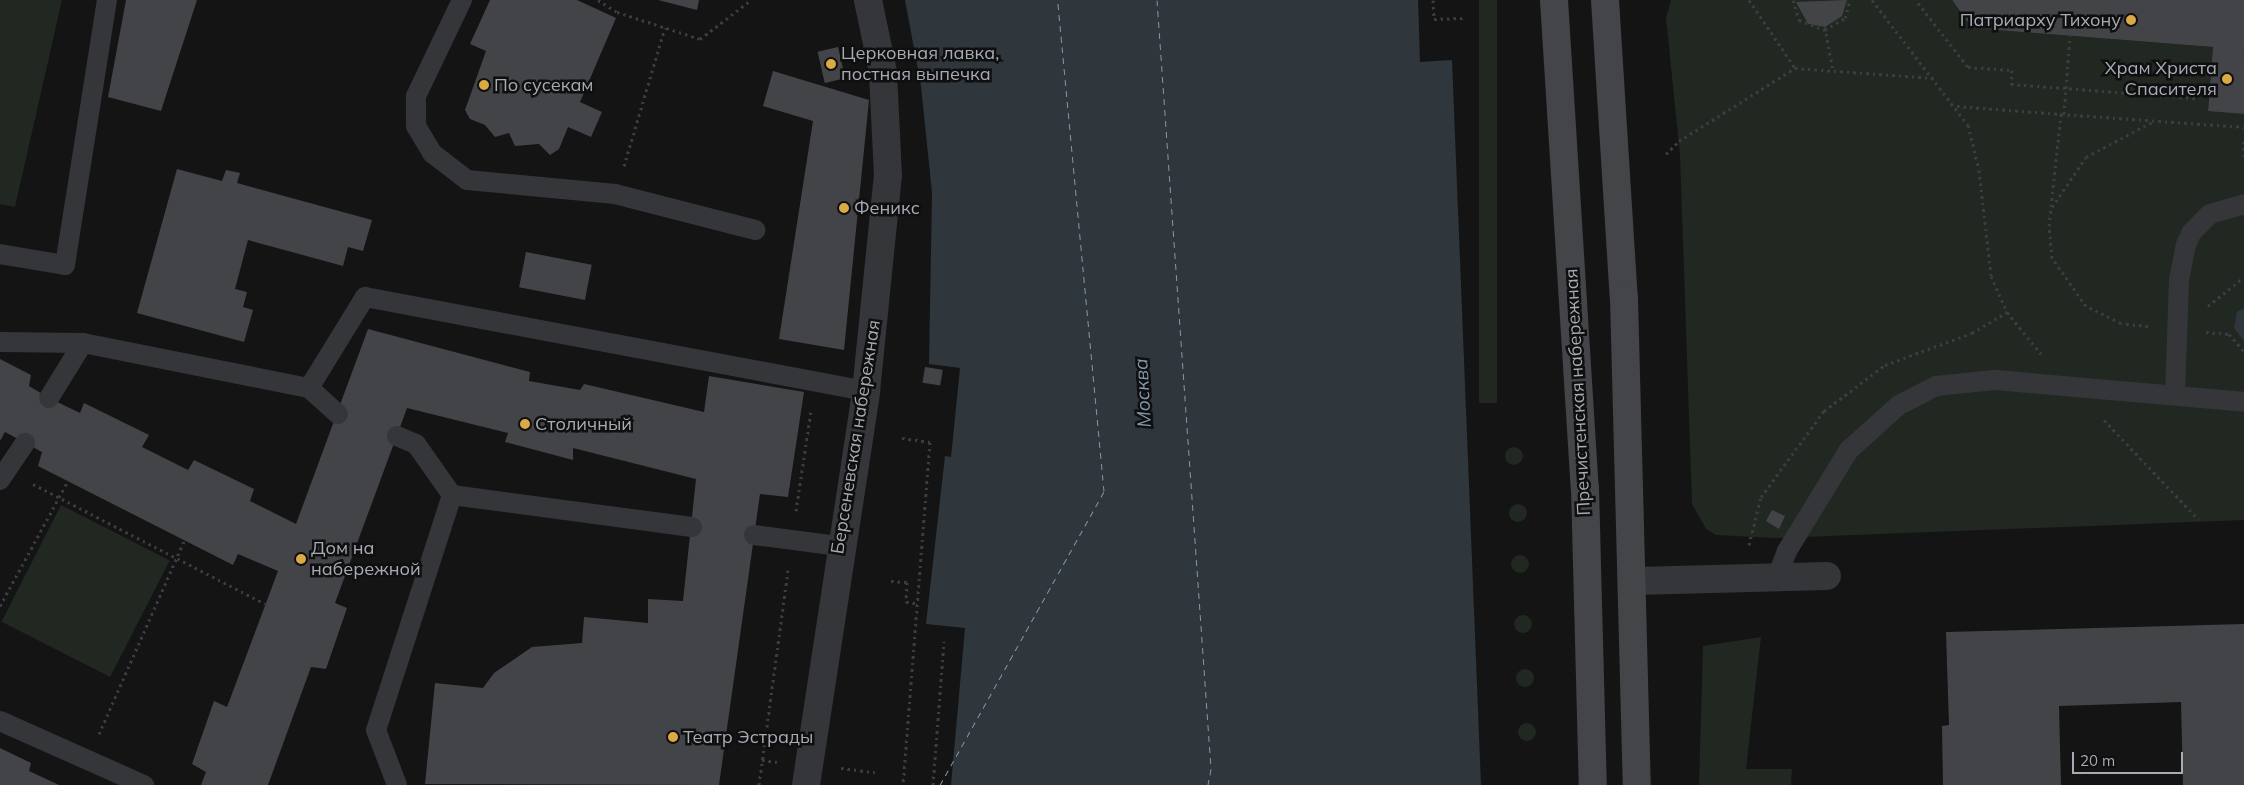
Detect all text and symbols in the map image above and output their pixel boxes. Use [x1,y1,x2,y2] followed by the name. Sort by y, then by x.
[1960,9,2121,31] place label: Патриарху Тихону
[2125,14,2137,26] marker: Патриарху Тихону
[841,43,999,86] place label: Церковная лавка, постная выпечка
[825,58,837,70] marker: Церковная лавка, постная выпечка
[2105,58,2217,100] place label: Храм Христа Спасителя
[2221,73,2233,85] marker: Храм Христа Спасителя
[494,74,593,96] place label: По сусекам
[478,79,490,91] marker: По сусекам
[854,197,920,219] place label: Феникс
[838,202,850,214] marker: Феникс
[1561,268,1595,516] street label: Пречистенская набережная
[827,318,885,556] street label: Берсеневская набережная
[1130,358,1156,428] water label: Москва
[535,413,632,435] place label: Столичный
[519,418,531,430] marker: Столичный
[311,538,421,580] place label: Дом на набережной
[295,553,307,565] marker: Дом на набережной
[683,726,813,748] place label: Театр Эстрады
[667,731,679,743] marker: Театр Эстрады
[2074,742,2185,774] scale bar
[2080,751,2115,770] text: 20 m

